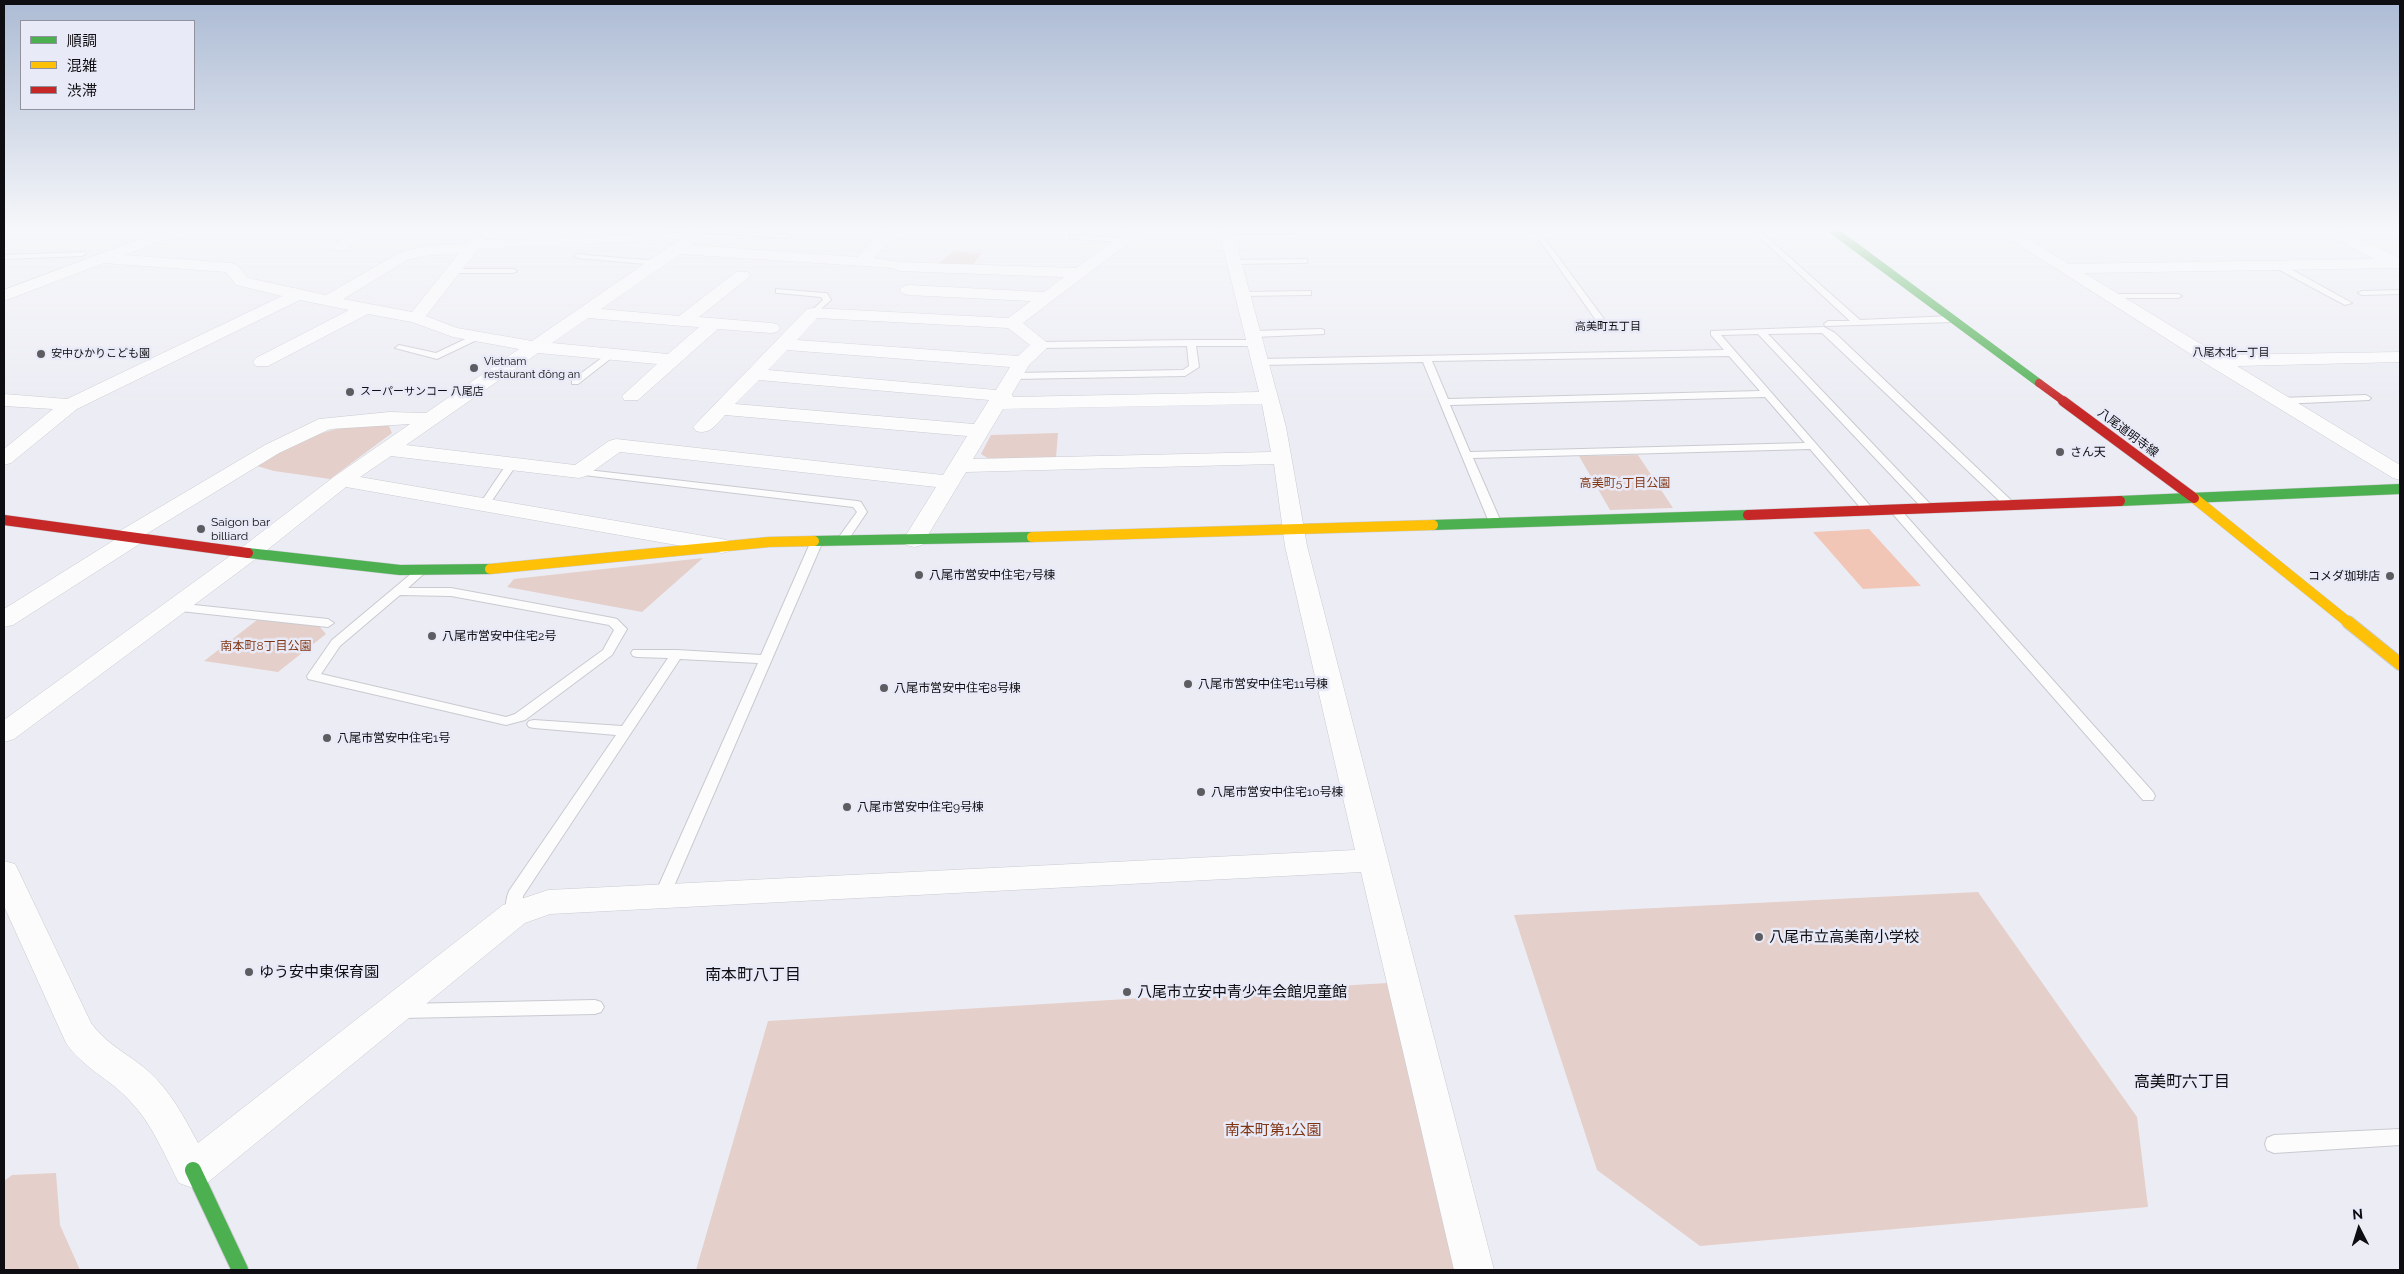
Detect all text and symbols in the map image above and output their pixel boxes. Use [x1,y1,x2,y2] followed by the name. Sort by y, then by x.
[20,20,195,110] legend
[67,32,97,50] text: 順調
[67,57,97,75] text: 混雑
[67,82,97,100] text: 渋滞
[1575,320,1641,334] district label: 高美町五丁目
[2193,346,2269,360] district label: 八尾木北一丁目
[51,347,150,361] place label: 安中ひかりこども園
[35,348,47,360] marker: 安中ひかりこども園
[484,355,580,381] place label: Vietnam restaurant đông an
[468,362,480,374] marker: Vietnam restaurant đông an
[360,385,484,399] place label: スーパーサンコー 八尾店
[344,386,356,398] marker: スーパーサンコー 八尾店
[2095,406,2161,460] street label: 八尾道明寺線
[2070,445,2106,459] place label: さん天
[2054,446,2066,458] marker: さん天
[1580,476,1670,490] park label: 高美町5丁目公園
[211,515,270,543] place label: Saigon bar billiard
[195,523,207,535] marker: Saigon bar billiard
[929,568,1055,582] place label: 八尾市営安中住宅7号棟
[913,569,925,581] marker: 八尾市営安中住宅7号棟
[2308,569,2380,583] place label: コメダ珈琲店
[2384,570,2396,582] marker: コメダ珈琲店
[442,629,556,643] place label: 八尾市営安中住宅2号
[426,630,438,642] marker: 八尾市営安中住宅2号
[220,639,312,653] park label: 南本町8丁目公園
[1198,677,1328,691] place label: 八尾市営安中住宅11号棟
[1182,678,1194,690] marker: 八尾市営安中住宅11号棟
[894,681,1021,695] place label: 八尾市営安中住宅8号棟
[878,682,890,694] marker: 八尾市営安中住宅8号棟
[337,731,450,745] place label: 八尾市営安中住宅1号
[321,732,333,744] marker: 八尾市営安中住宅1号
[1211,785,1343,799] place label: 八尾市営安中住宅10号棟
[1195,786,1207,798] marker: 八尾市営安中住宅10号棟
[857,800,984,814] place label: 八尾市営安中住宅9号棟
[841,801,853,813] marker: 八尾市営安中住宅9号棟
[1769,928,1919,946] place label: 八尾市立高美南小学校
[1753,931,1765,943] marker: 八尾市立高美南小学校
[259,963,379,981] place label: ゆう安中東保育園
[705,965,801,985] district label: 南本町八丁目
[243,966,255,978] marker: ゆう安中東保育園
[1137,983,1347,1001] place label: 八尾市立安中青少年会館児童館
[1121,986,1133,998] marker: 八尾市立安中青少年会館児童館
[2134,1072,2230,1092] district label: 高美町六丁目
[1225,1121,1321,1139] park label: 南本町第1公園
[2334,1204,2384,1254] north arrow
[2352,1206,2364,1222] text: N

